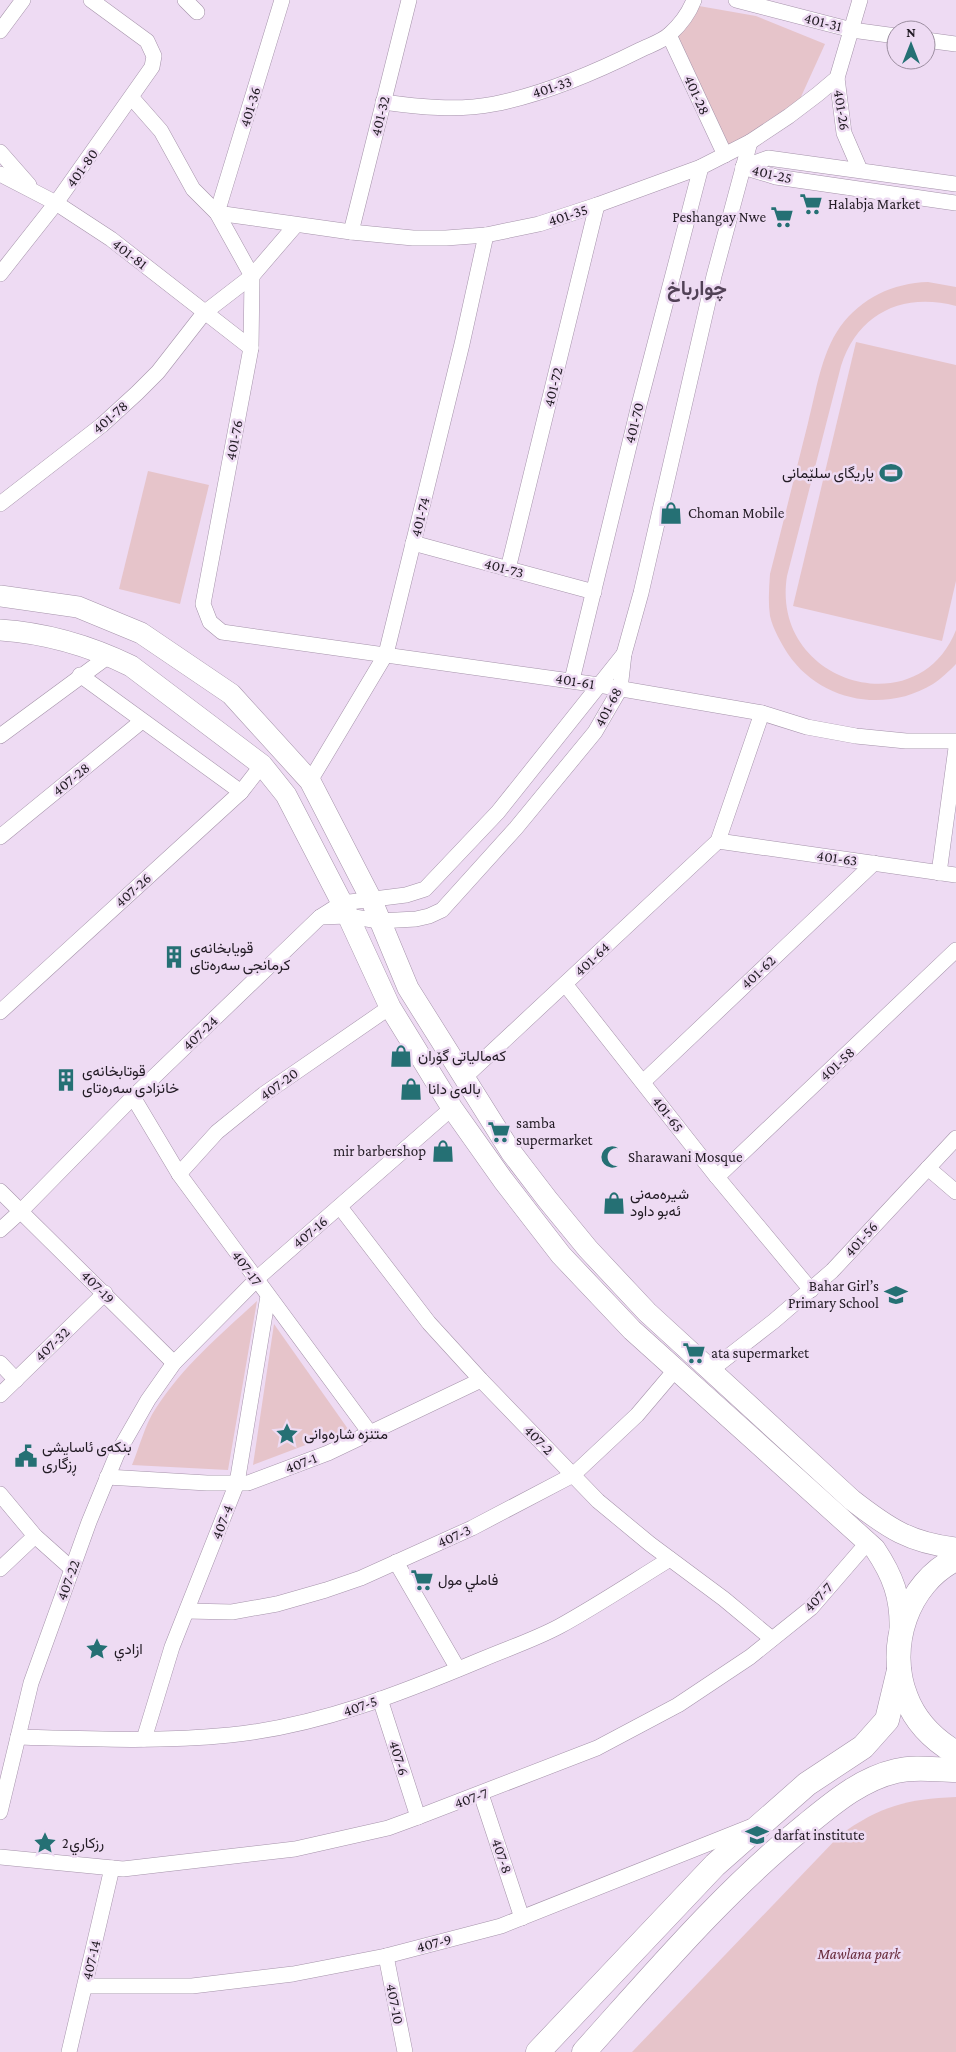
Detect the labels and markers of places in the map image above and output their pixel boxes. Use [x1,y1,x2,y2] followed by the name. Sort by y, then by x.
[798,191,824,217] supermarket icon: Halabja Market
[828,196,921,213] place label: Halabja Market
[769,204,795,230] supermarket icon: Peshangay Nwe
[672,209,766,226] place label: Peshangay Nwe
[878,460,904,486] sports icon: یاریگای سلێمانی
[782,465,874,483] place label: یاریگای سلێمانی
[658,500,684,526] shop icon: Choman Mobile
[688,505,785,521] place label: Choman Mobile
[190,940,291,975] place label: قویابخانەی کرمانجی سەرەتای
[161,944,187,970] building icon: قویابخانەی کرمانجی سەرەتای
[388,1043,414,1069] shop icon: کەمالیاتی گۆران
[418,1048,507,1066] place label: کەمالیاتی گۆران
[82,1063,179,1098] place label: قوتابخانەی خانزادی سەرەتای
[53,1067,79,1093] building icon: قوتابخانەی خانزادی سەرەتای
[398,1076,424,1102] shop icon: بالەی دانا
[428,1081,481,1099] place label: بالەی دانا
[516,1115,594,1149] place label: samba supermarket
[486,1119,512,1145] supermarket icon: samba supermarket
[430,1138,456,1164] shop icon: mir barbershop
[333,1143,426,1160] place label: mir barbershop
[599,1144,625,1170] mosque icon: Sharawani Mosque
[628,1149,743,1166] place label: Sharawani Mosque
[630,1186,689,1220] place label: شیرەمەنی ئەبو داود
[601,1190,627,1216] shop icon: شیرەمەنی ئەبو داود
[788,1278,879,1312] place label: Bahar Girl’s Primary School
[883,1282,909,1308] school or university icon: Bahar Girl’s Primary School
[681,1340,707,1366] supermarket icon: ata supermarket
[711,1345,810,1362] place label: ata supermarket
[274,1421,300,1447] place icon: متنزه شارەوانی
[304,1426,388,1444] place label: متنزه شارەوانی
[42,1439,132,1476] place label: بنکەی ئاسایشی ڕزگاری
[13,1443,39,1469] public building icon: بنکەی ئاسایشی ڕزگاری
[409,1567,435,1593] supermarket icon: فاملي مول
[438,1572,499,1593] place label: فاملي مول
[84,1636,110,1662] place icon: ازادي
[114,1641,143,1662] place label: ازادي
[744,1822,770,1848] school or university icon: darfat institute
[774,1827,865,1843] place label: darfat institute
[32,1830,58,1856] place icon: رزكاري2
[62,1835,104,1856] place label: رزكاري2

